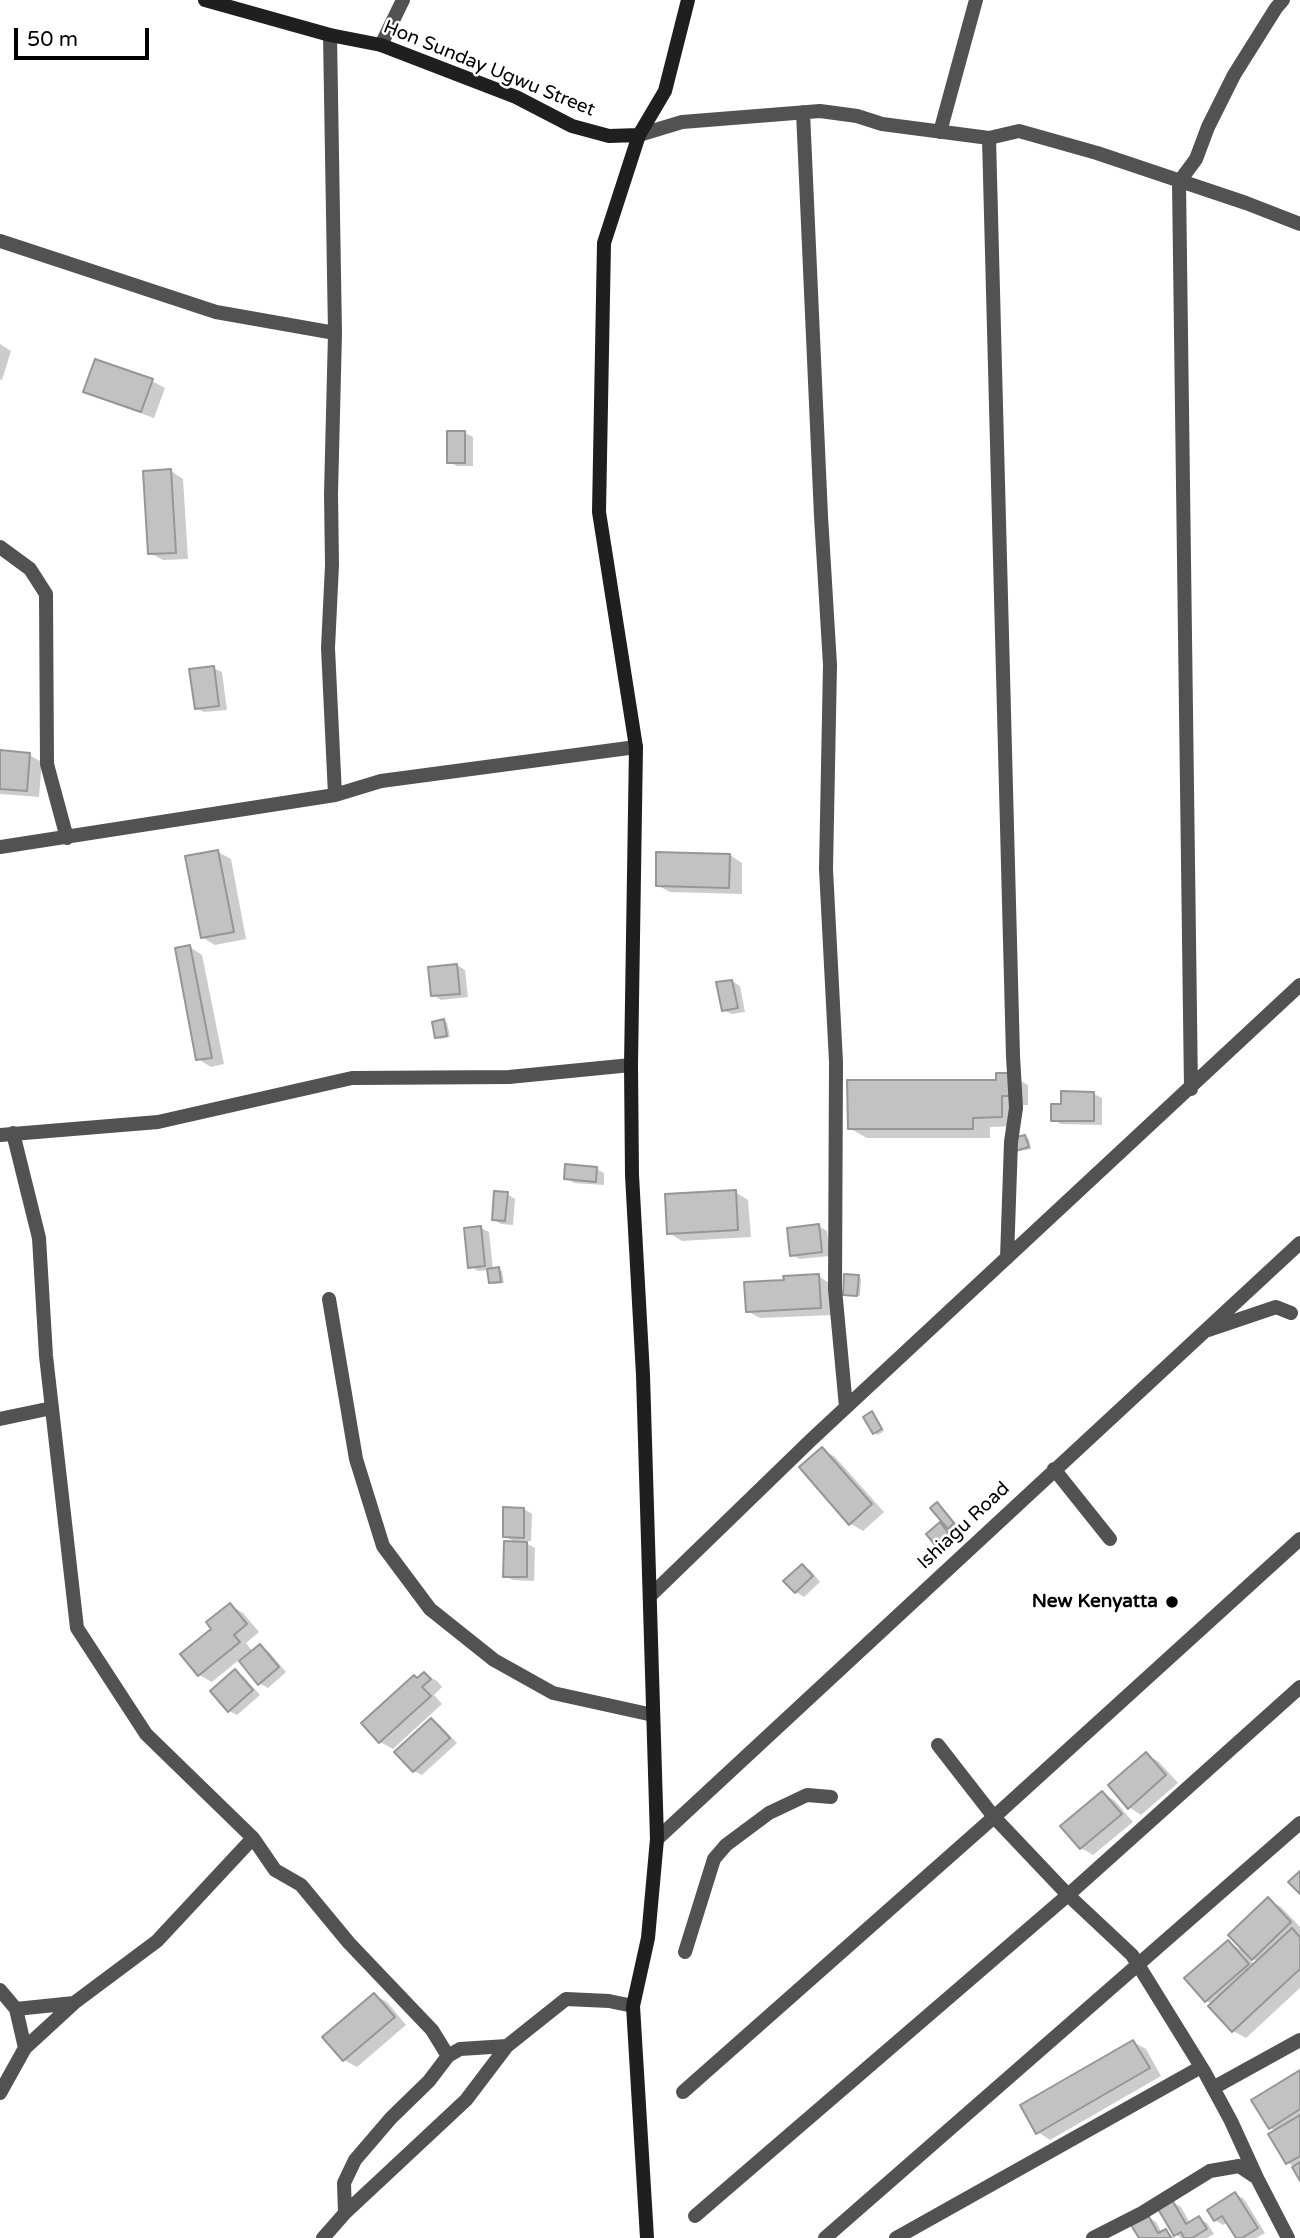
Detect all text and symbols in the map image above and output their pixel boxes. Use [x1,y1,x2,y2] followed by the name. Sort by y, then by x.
[18,14,152,58] scale bar
[380,16,598,122] street label: Hon Sunday Ugwu Street
[27,27,78,52] text: 50 m
[913,1478,1015,1574] street label: Ishiagu Road
[1032,1591,1158,1613] place label: New Kenyatta
[1164,1594,1180,1610] marker: New Kenyatta

